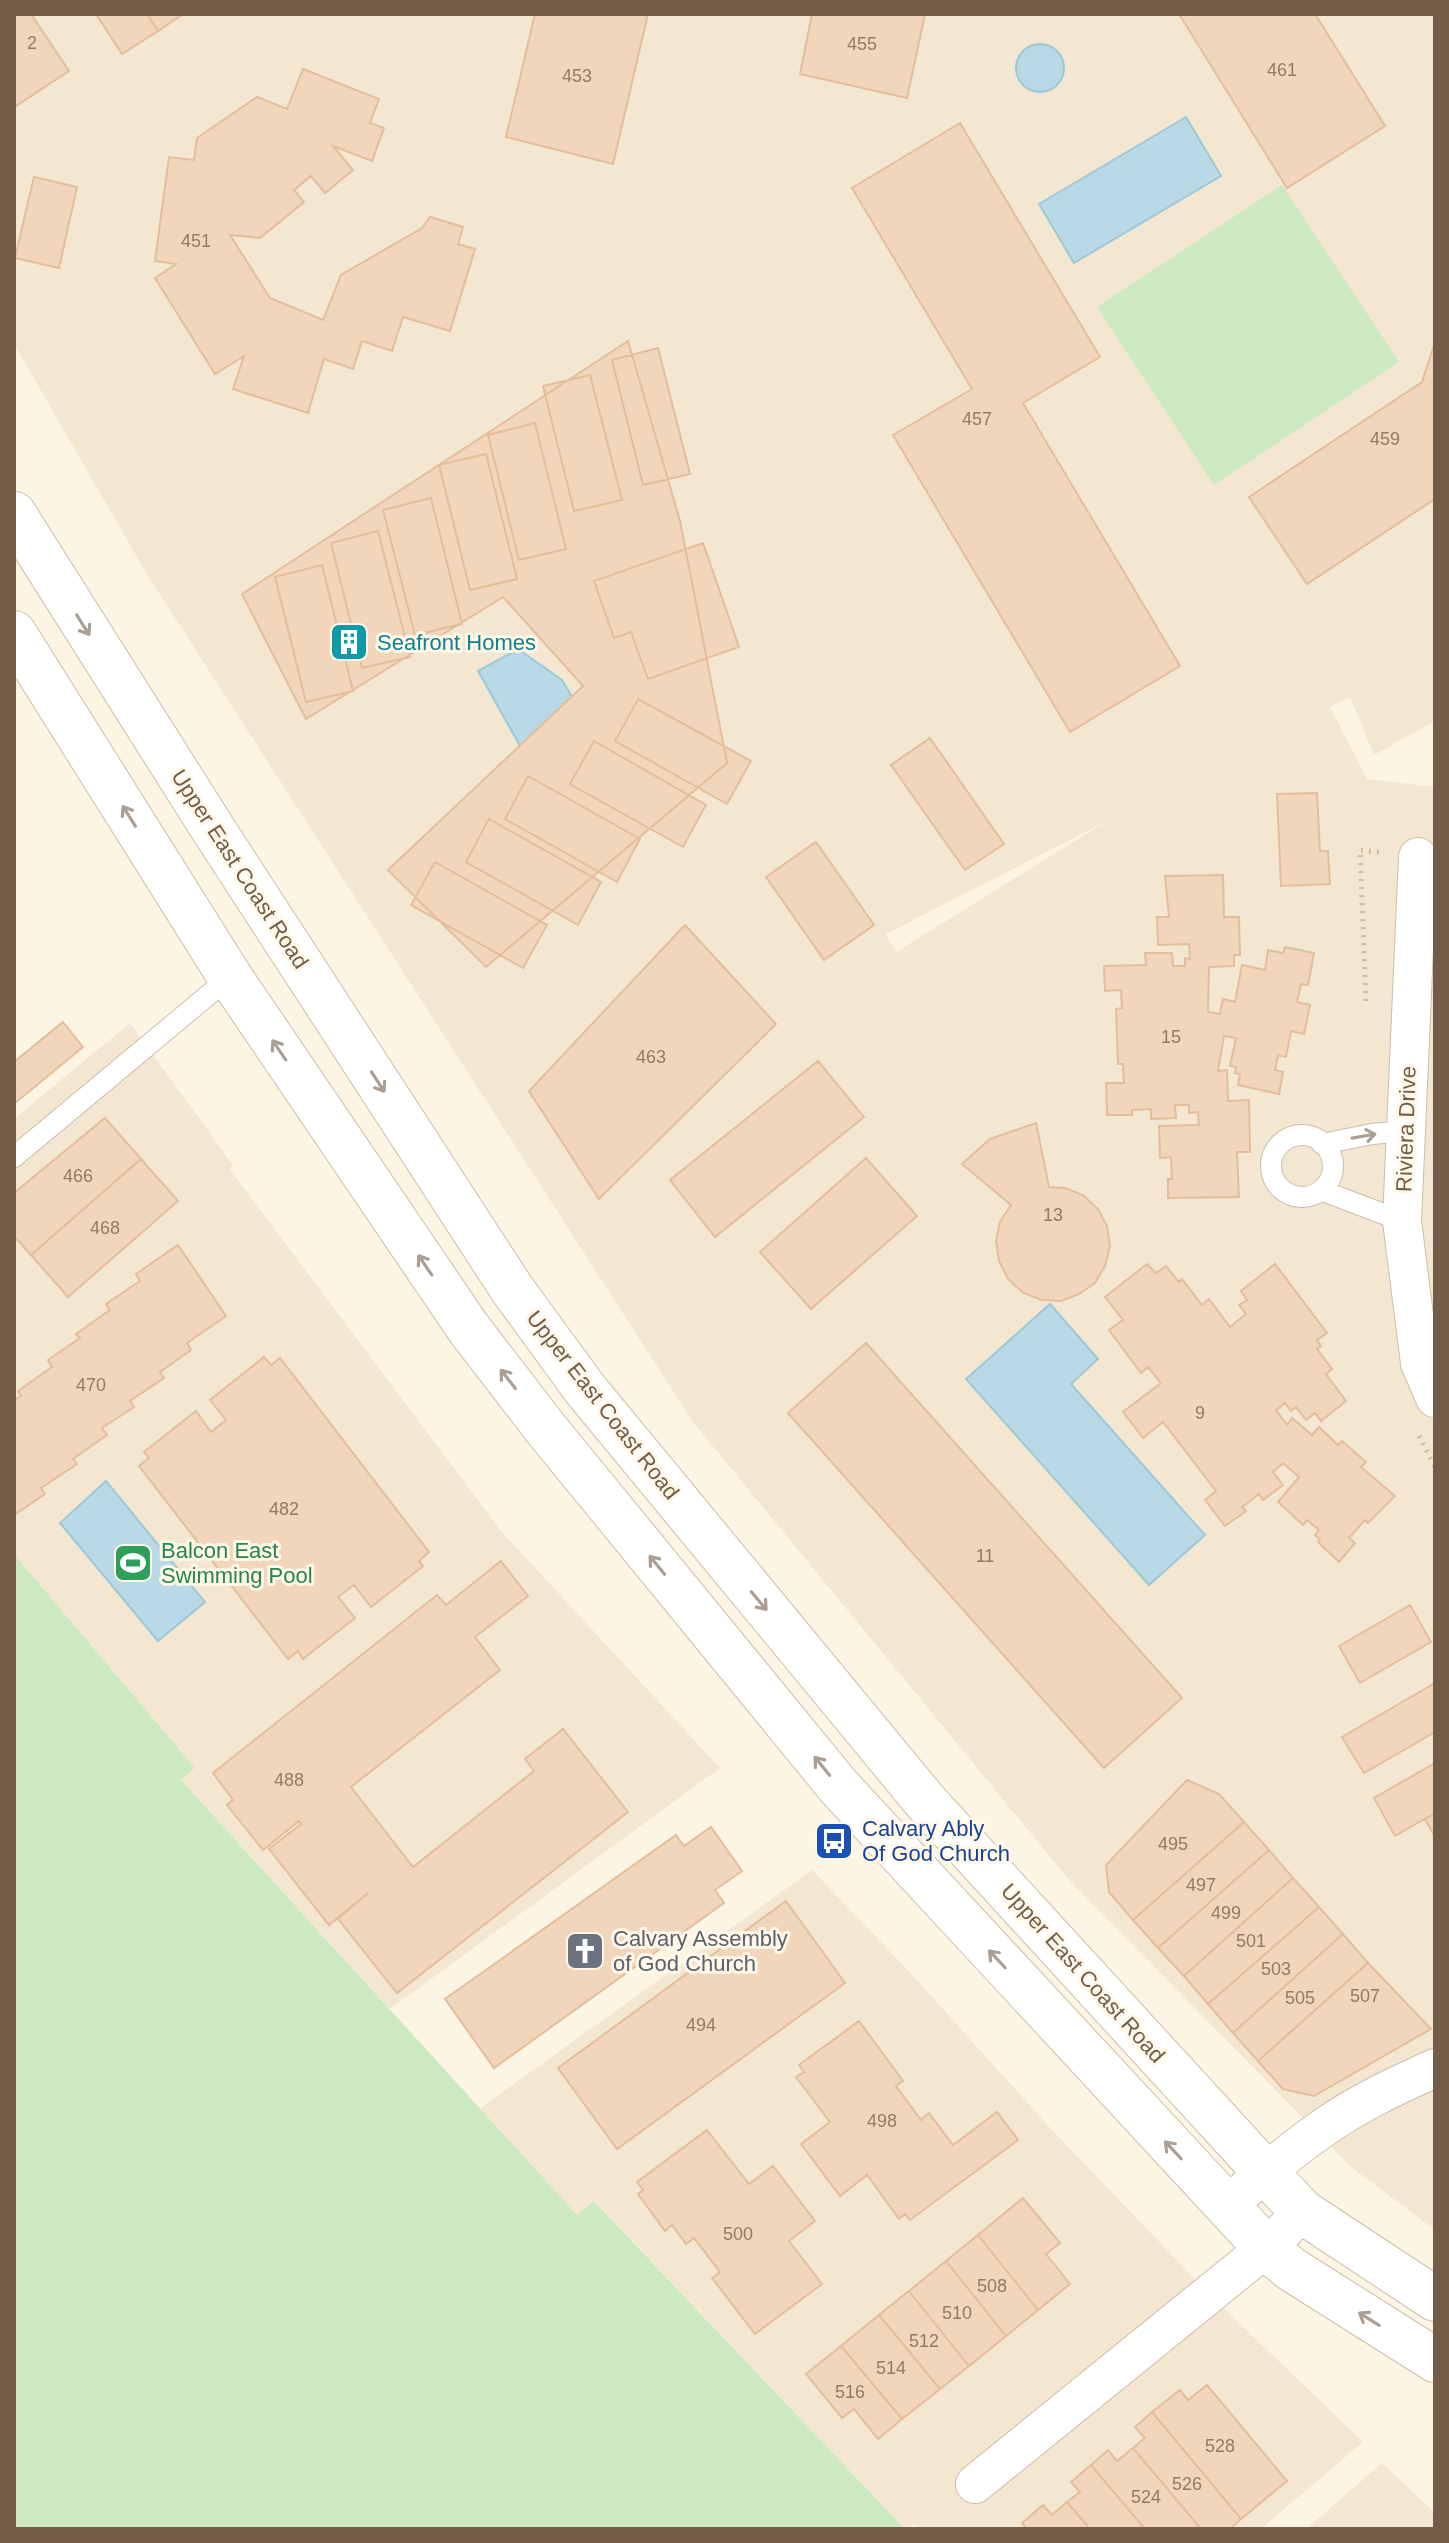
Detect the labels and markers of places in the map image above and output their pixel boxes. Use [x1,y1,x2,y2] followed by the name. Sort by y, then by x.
[328,621,370,663] building icon: Seafront Homes
[377,630,536,655] place label: Seafront Homes
[161,1538,313,1588] place label: Balcon East Swimming Pool
[112,1542,154,1584] sports icon: Balcon East Swimming Pool
[862,1816,1010,1866] place label: Calvary Ably Of God Church
[813,1820,855,1862] bus stop icon: Calvary Ably Of God Church
[613,1926,788,1976] place label: Calvary Assembly of God Church
[564,1930,606,1972] church icon: Calvary Assembly of God Church

